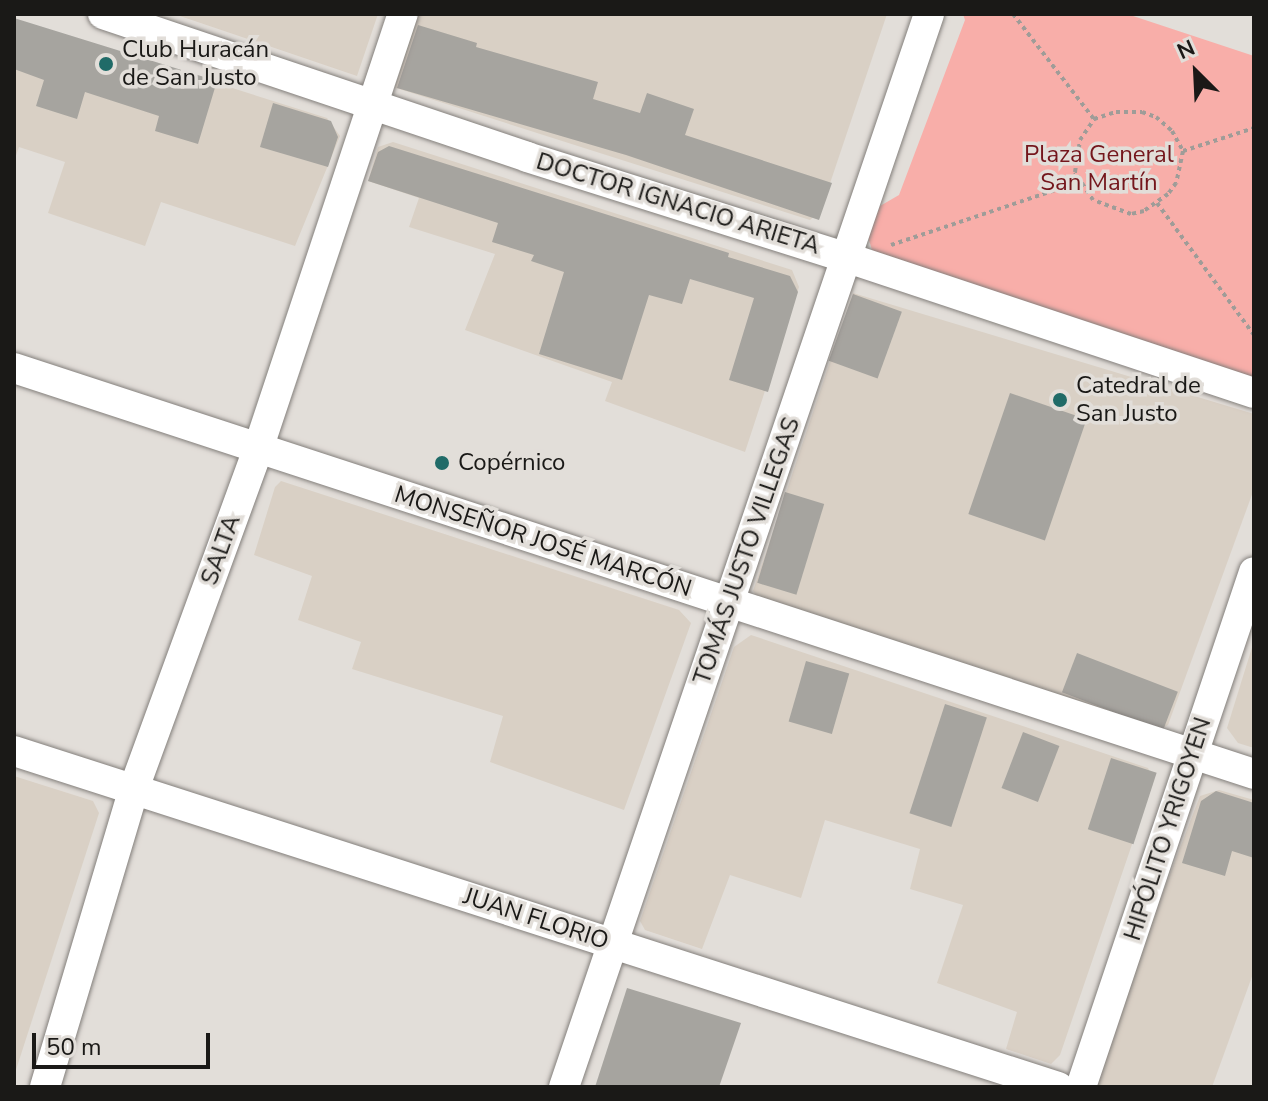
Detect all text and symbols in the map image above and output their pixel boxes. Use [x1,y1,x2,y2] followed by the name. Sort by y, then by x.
[1156,32,1236,112] north arrow
[1173,33,1200,67] text: N
[122,36,269,92] place label: Club Huracán de San Justo
[97,55,115,73] marker: Club Huracán de San Justo
[1024,141,1174,197] park label: Plaza General San Martín
[533,147,823,261] street label: DOCTOR IGNACIO ARIETA
[1076,372,1201,428] place label: Catedral de San Justo
[1051,391,1069,409] marker: Catedral de San Justo
[688,414,806,688] street label: TOMÁS JUSTO VILLEGAS
[458,449,565,477] place label: Copérnico
[433,454,451,472] marker: Copérnico
[391,480,695,604] street label: MONSEÑOR JOSÉ MARCÓN
[195,511,247,589] street label: SALTA
[1118,714,1218,944] street label: HIPÓLITO YRIGOYEN
[460,882,612,956] street label: JUAN FLORIO
[36,1017,214,1067] scale bar
[46,1031,102,1063] text: 50 m

